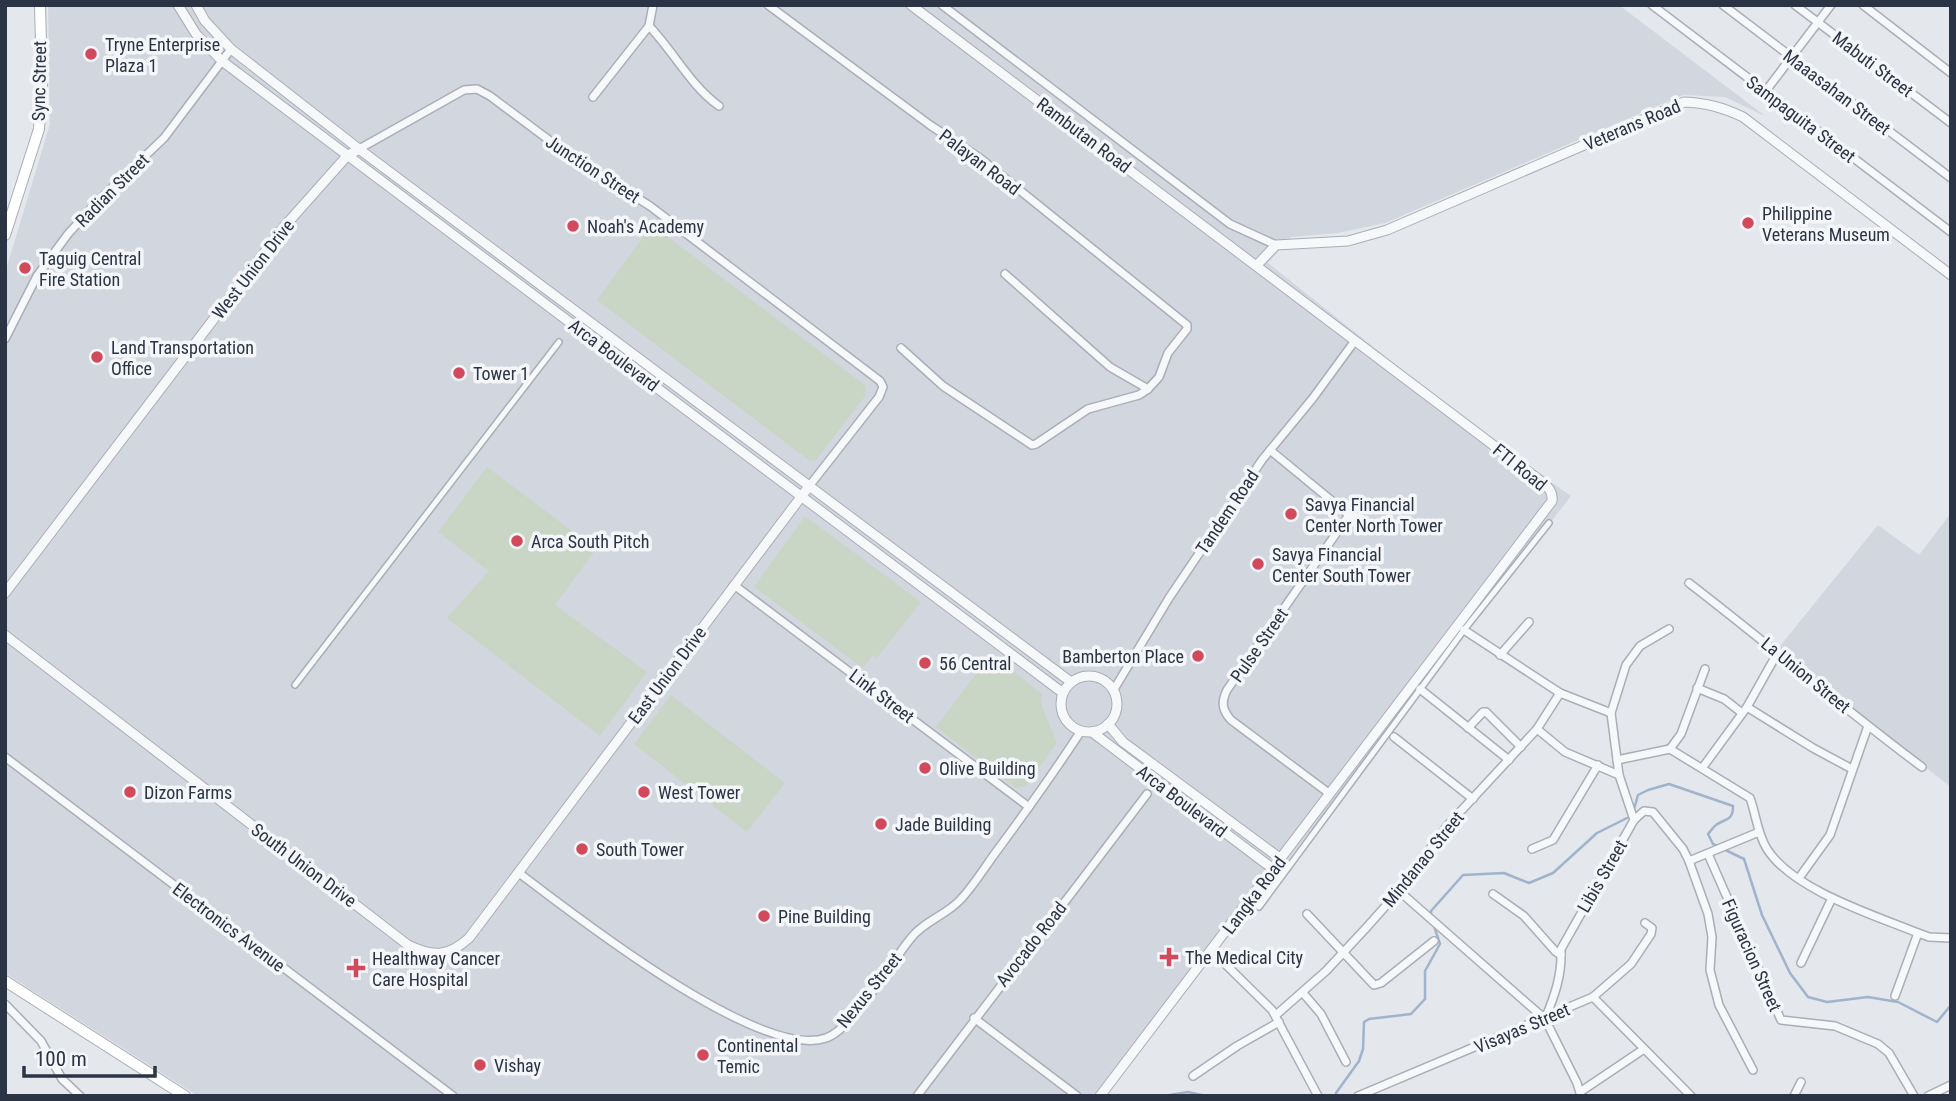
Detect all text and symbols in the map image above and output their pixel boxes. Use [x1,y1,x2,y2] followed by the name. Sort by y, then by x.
[1829,27,1917,101] street label: Mabuti Street
[105,34,220,76] place label: Tryne Enterprise Plaza 1
[28,41,50,121] street label: Sync Street
[1779,45,1895,139] street label: Maaasahan Street
[83,46,99,62] marker: Tryne Enterprise Plaza 1
[1742,71,1860,167] street label: Sampaguita Street
[1033,93,1135,177] street label: Rambutan Road
[1581,95,1683,155] street label: Veterans Road
[935,125,1025,199] street label: Palayan Road
[542,131,644,207] street label: Junction Street
[71,149,153,231] street label: Radian Street
[1762,203,1890,245] place label: Philippine Veterans Museum
[208,215,298,323] street label: West Union Drive
[1740,215,1756,231] marker: Philippine Veterans Museum
[587,216,705,237] place label: Noah's Academy
[565,218,581,234] marker: Noah's Academy
[39,248,141,290] place label: Taguig Central Fire Station
[17,260,33,276] marker: Taguig Central Fire Station
[565,314,663,396] street label: Arca Boulevard
[111,337,254,379] place label: Land Transportation Office
[89,349,105,365] marker: Land Transportation Office
[473,363,529,384] place label: Tower 1
[451,365,467,381] marker: Tower 1
[1489,439,1551,495] street label: FTI Road
[1191,466,1263,558] street label: Tandem Road
[1305,494,1443,536] place label: Savya Financial Center North Tower
[1283,506,1299,522] marker: Savya Financial Center North Tower
[531,531,649,552] place label: Arca South Pitch
[509,533,525,549] marker: Arca South Pitch
[1272,544,1411,586] place label: Savya Financial Center South Tower
[1250,556,1266,572] marker: Savya Financial Center South Tower
[1226,604,1292,686] street label: Pulse Street
[624,622,710,728] street label: East Union Drive
[1757,633,1855,717] street label: La Union Street
[1062,646,1184,667] place label: Bamberton Place
[1190,648,1206,664] marker: Bamberton Place
[939,653,1011,674] place label: 56 Central
[917,655,933,671] marker: 56 Central
[845,665,919,727] street label: Link Street
[939,758,1036,779] place label: Olive Building
[917,760,933,776] marker: Olive Building
[1133,760,1231,842] street label: Arca Boulevard
[144,782,232,803] place label: Dizon Farms
[658,782,741,803] place label: West Tower
[122,784,138,800] marker: Dizon Farms
[636,784,652,800] marker: West Tower
[1378,807,1468,911] street label: Mindanao Street
[895,814,991,835] place label: Jade Building
[873,816,889,832] marker: Jade Building
[247,819,361,911] street label: South Union Drive
[1573,836,1631,916] street label: Libis Street
[596,839,685,860] place label: South Tower
[574,841,590,857] marker: South Tower
[1218,852,1290,938] street label: Langka Road
[169,878,289,976] street label: Electronics Avenue
[1718,896,1786,1014] street label: Figuracion Street
[991,897,1071,991] street label: Avocado Road
[778,906,871,927] place label: Pine Building
[756,908,772,924] marker: Pine Building
[1159,947,1179,967] marker: The Medical City
[1185,947,1304,968] place label: The Medical City
[372,948,500,990] place label: Healthway Cancer Care Hospital
[832,948,906,1032] street label: Nexus Street
[346,958,366,978] marker: Healthway Cancer Care Hospital
[1471,999,1573,1057] street label: Visayas Street
[24,1034,156,1078] scale bar
[717,1035,798,1077] place label: Continental Temic
[35,1047,87,1071] text: 100 m
[695,1047,711,1063] marker: Continental Temic
[494,1055,542,1076] place label: Vishay
[472,1057,488,1073] marker: Vishay

